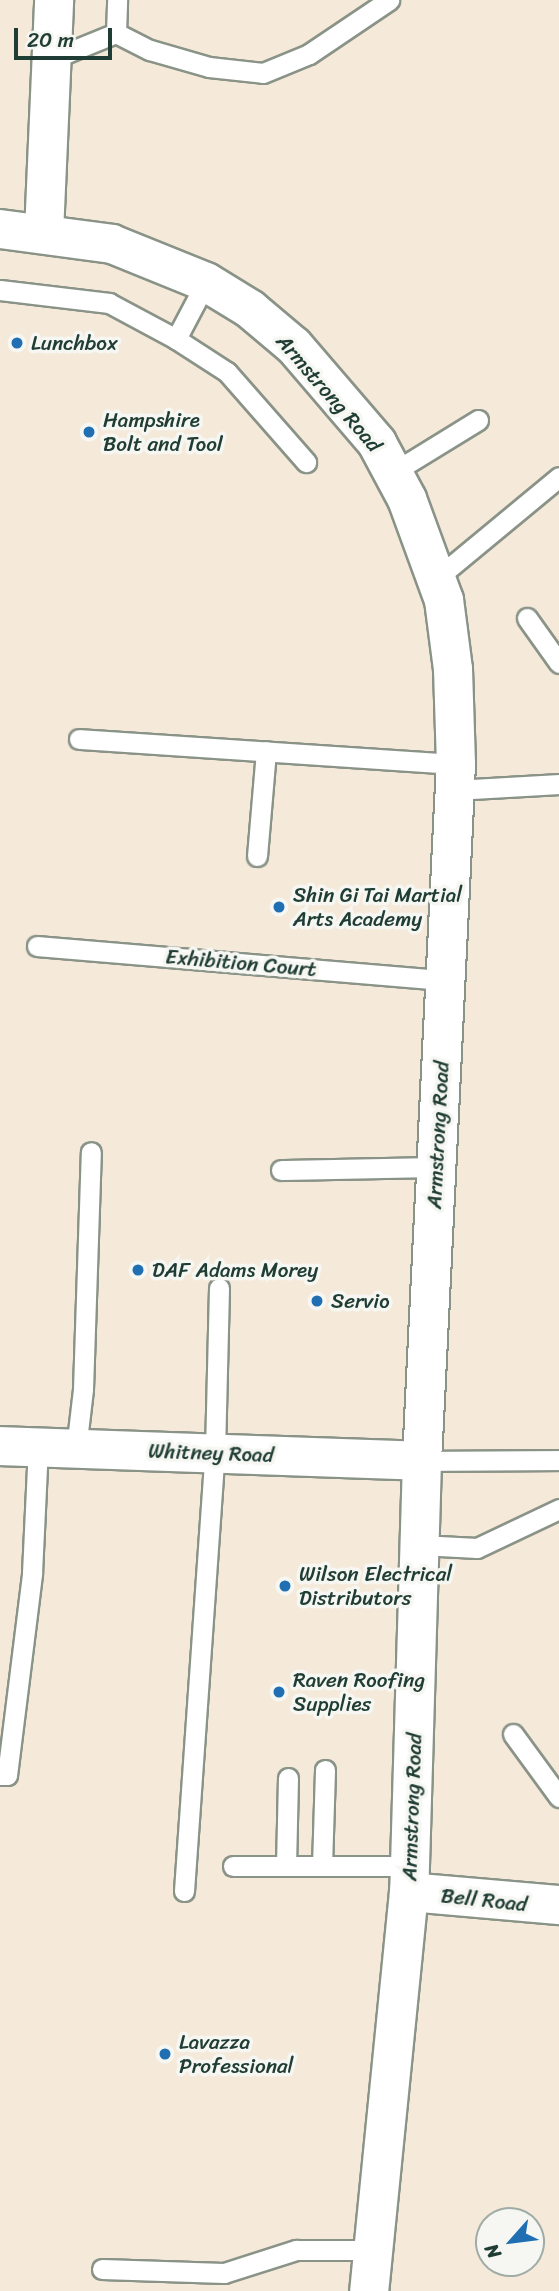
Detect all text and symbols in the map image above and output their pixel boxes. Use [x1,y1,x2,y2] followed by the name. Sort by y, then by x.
[18,14,116,58] scale bar
[27,21,74,59] text: 20 m
[271,329,387,457] street label: Armstrong Road
[31,330,118,356] place label: Lunchbox
[9,335,25,351] marker: Lunchbox
[103,407,223,457] place label: Hampshire Bolt and Tool
[81,424,97,440] marker: Hampshire Bolt and Tool
[293,882,463,932] place label: Shin Gi Tai Martial Arts Academy
[271,899,287,915] marker: Shin Gi Tai Martial Arts Academy
[164,944,318,982] street label: Exhibition Court
[422,1060,454,1210] street label: Armstrong Road
[152,1257,319,1283] place label: DAF Adams Morey
[130,1262,146,1278] marker: DAF Adams Morey
[331,1288,390,1314] place label: Servio
[309,1293,325,1309] marker: Servio
[148,1438,274,1468] street label: Whitney Road
[299,1561,453,1611] place label: Wilson Electrical Distributors
[277,1578,293,1594] marker: Wilson Electrical Distributors
[293,1667,425,1717] place label: Raven Roofing Supplies
[271,1684,287,1700] marker: Raven Roofing Supplies
[397,1733,427,1881] street label: Armstrong Road
[440,1883,528,1917] street label: Bell Road
[179,2029,294,2079] place label: Lavazza Professional
[157,2046,173,2062] marker: Lavazza Professional
[475,2207,545,2277] north arrow
[475,2238,510,2265] text: N

